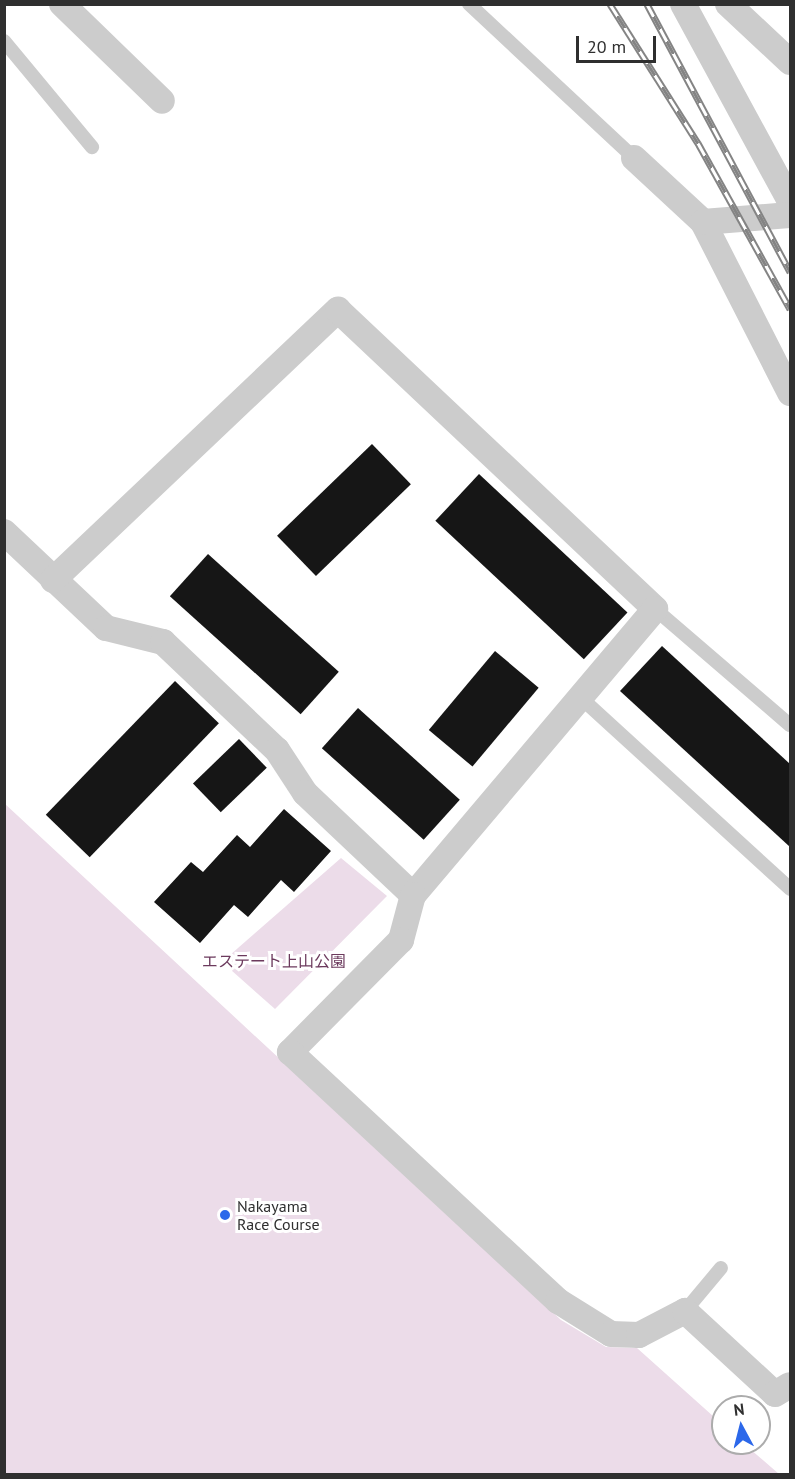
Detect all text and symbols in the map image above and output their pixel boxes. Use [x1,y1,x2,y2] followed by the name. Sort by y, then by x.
[579,24,658,62] scale bar
[587,35,626,58] text: 20 m
[202,951,346,971] park label: エステート上山公園
[237,1196,320,1234] place label: Nakayama Race Course
[218,1208,232,1222] marker: Nakayama Race Course
[711,1395,771,1455] north arrow
[733,1399,745,1420] text: N

